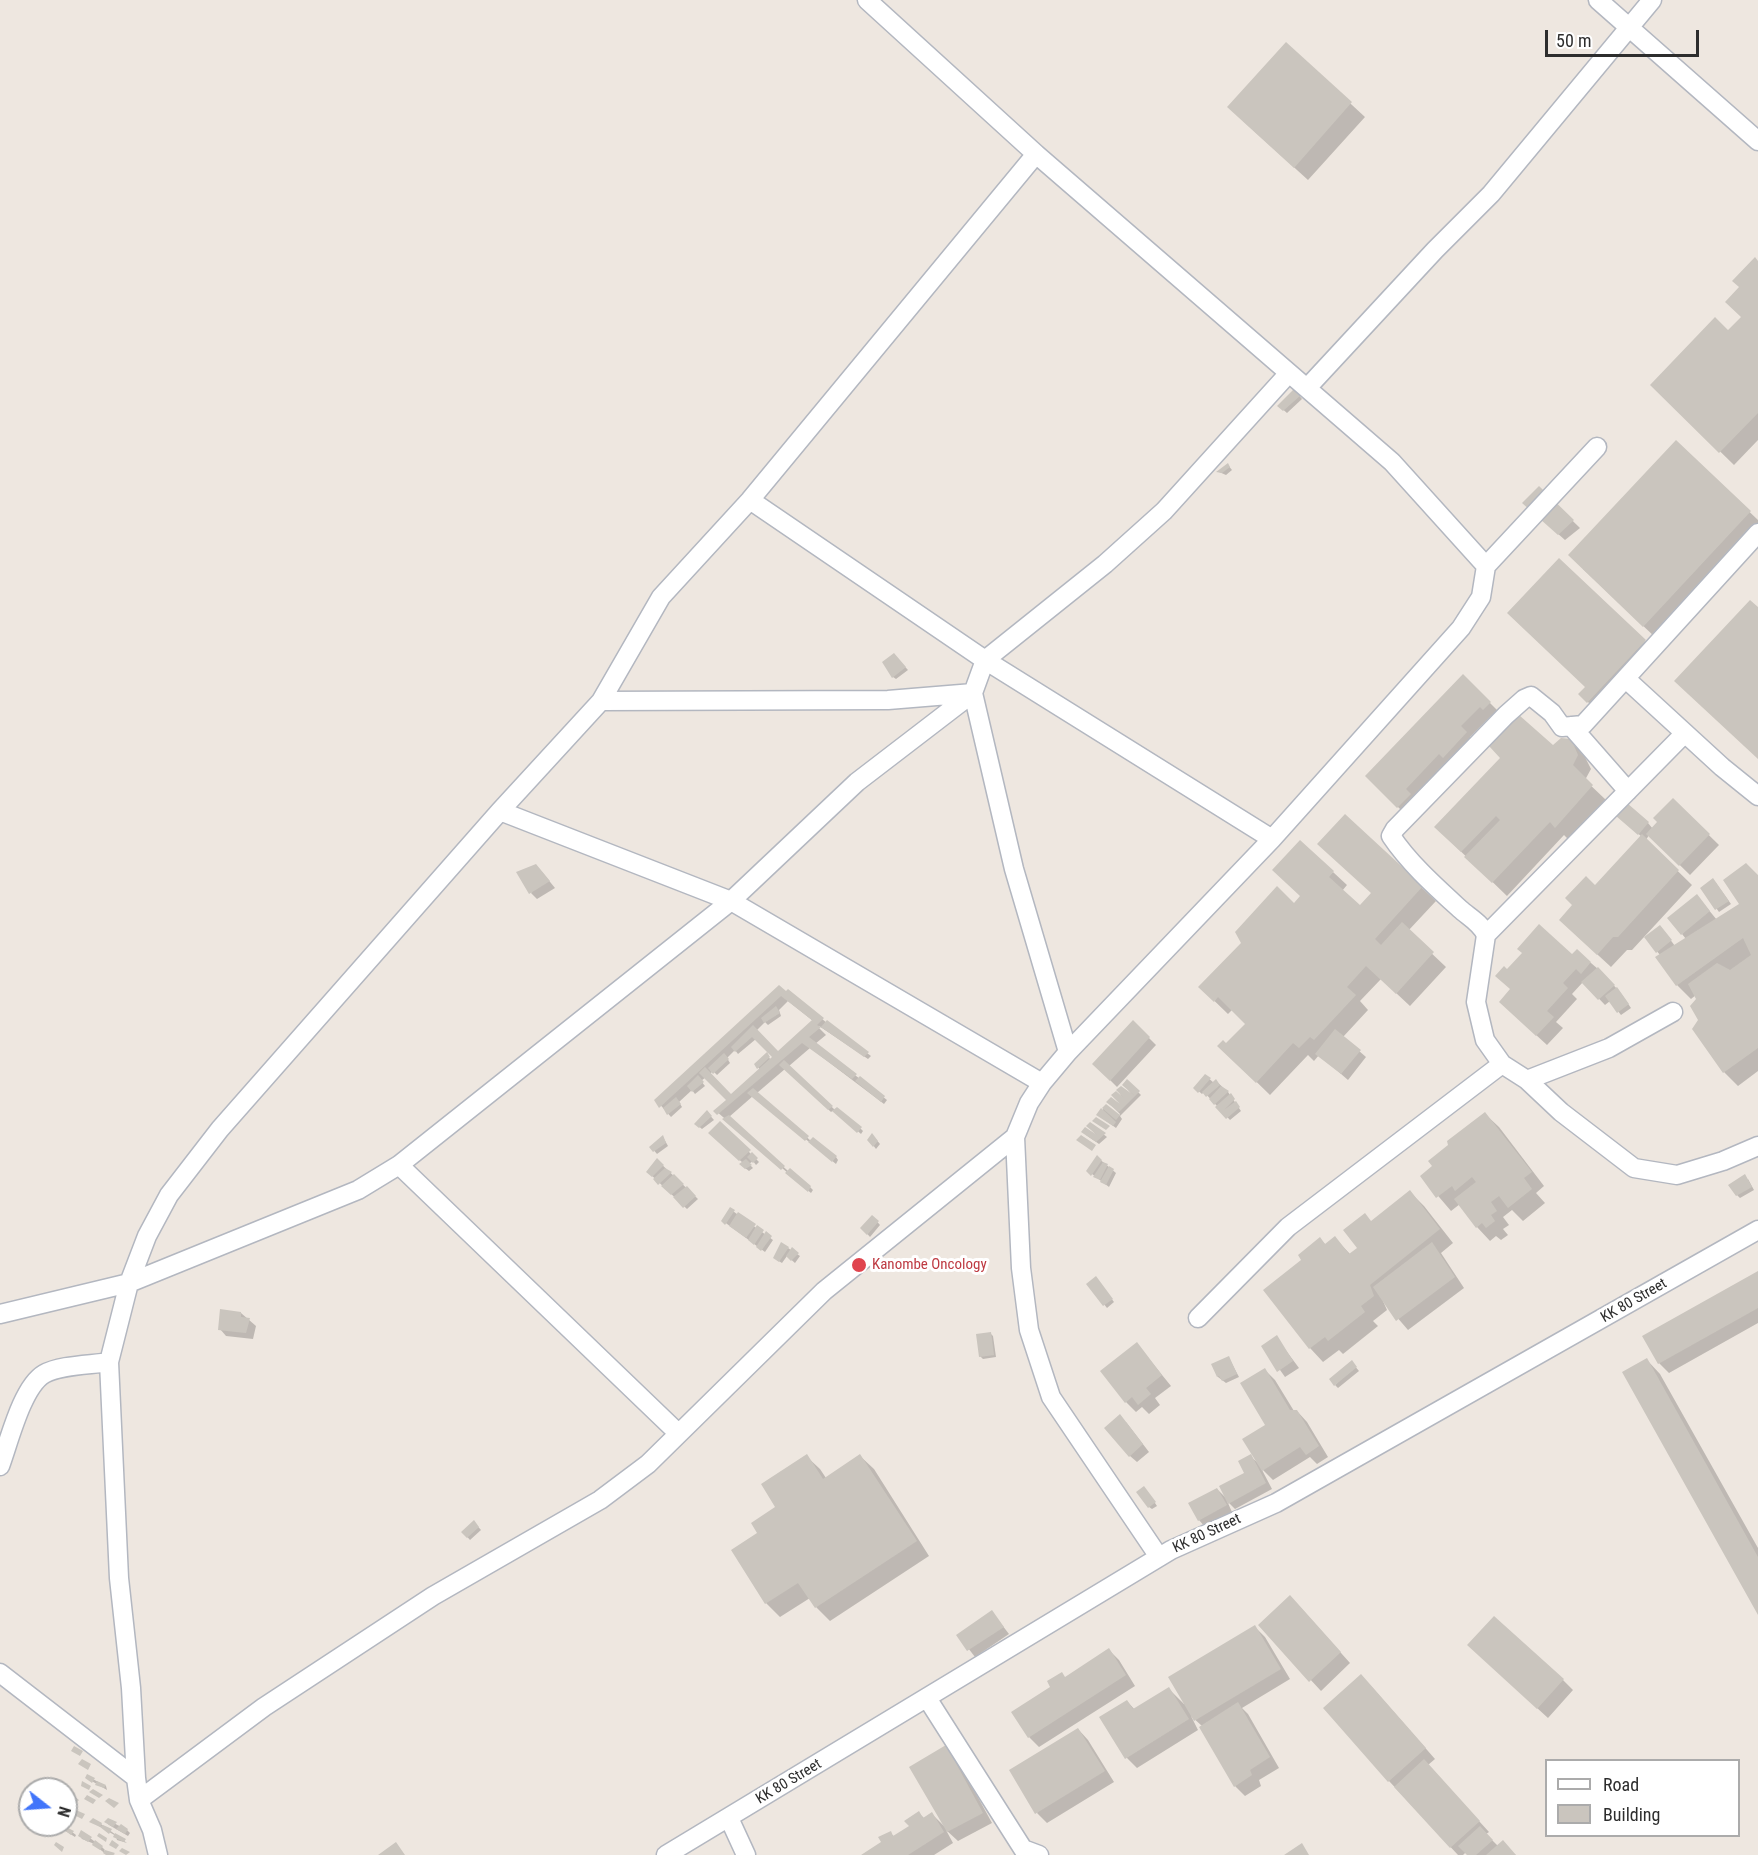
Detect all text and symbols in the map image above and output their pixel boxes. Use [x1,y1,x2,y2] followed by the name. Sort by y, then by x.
[1548,18,1702,56] scale bar
[1556,30,1591,51] text: 50 m
[850,1256,868,1274] marker: Kanombe Oncology
[872,1256,987,1274] place label: Kanombe Oncology
[1598,1275,1670,1327] street label: KK 80 Street
[1170,1510,1244,1558] street label: KK 80 Street
[753,1755,825,1809] street label: KK 80 Street
[1545,1759,1740,1837] legend
[1603,1774,1639,1795] text: Road
[18,1777,78,1837] north arrow
[53,1804,74,1819] text: N
[1603,1804,1660,1825] text: Building

